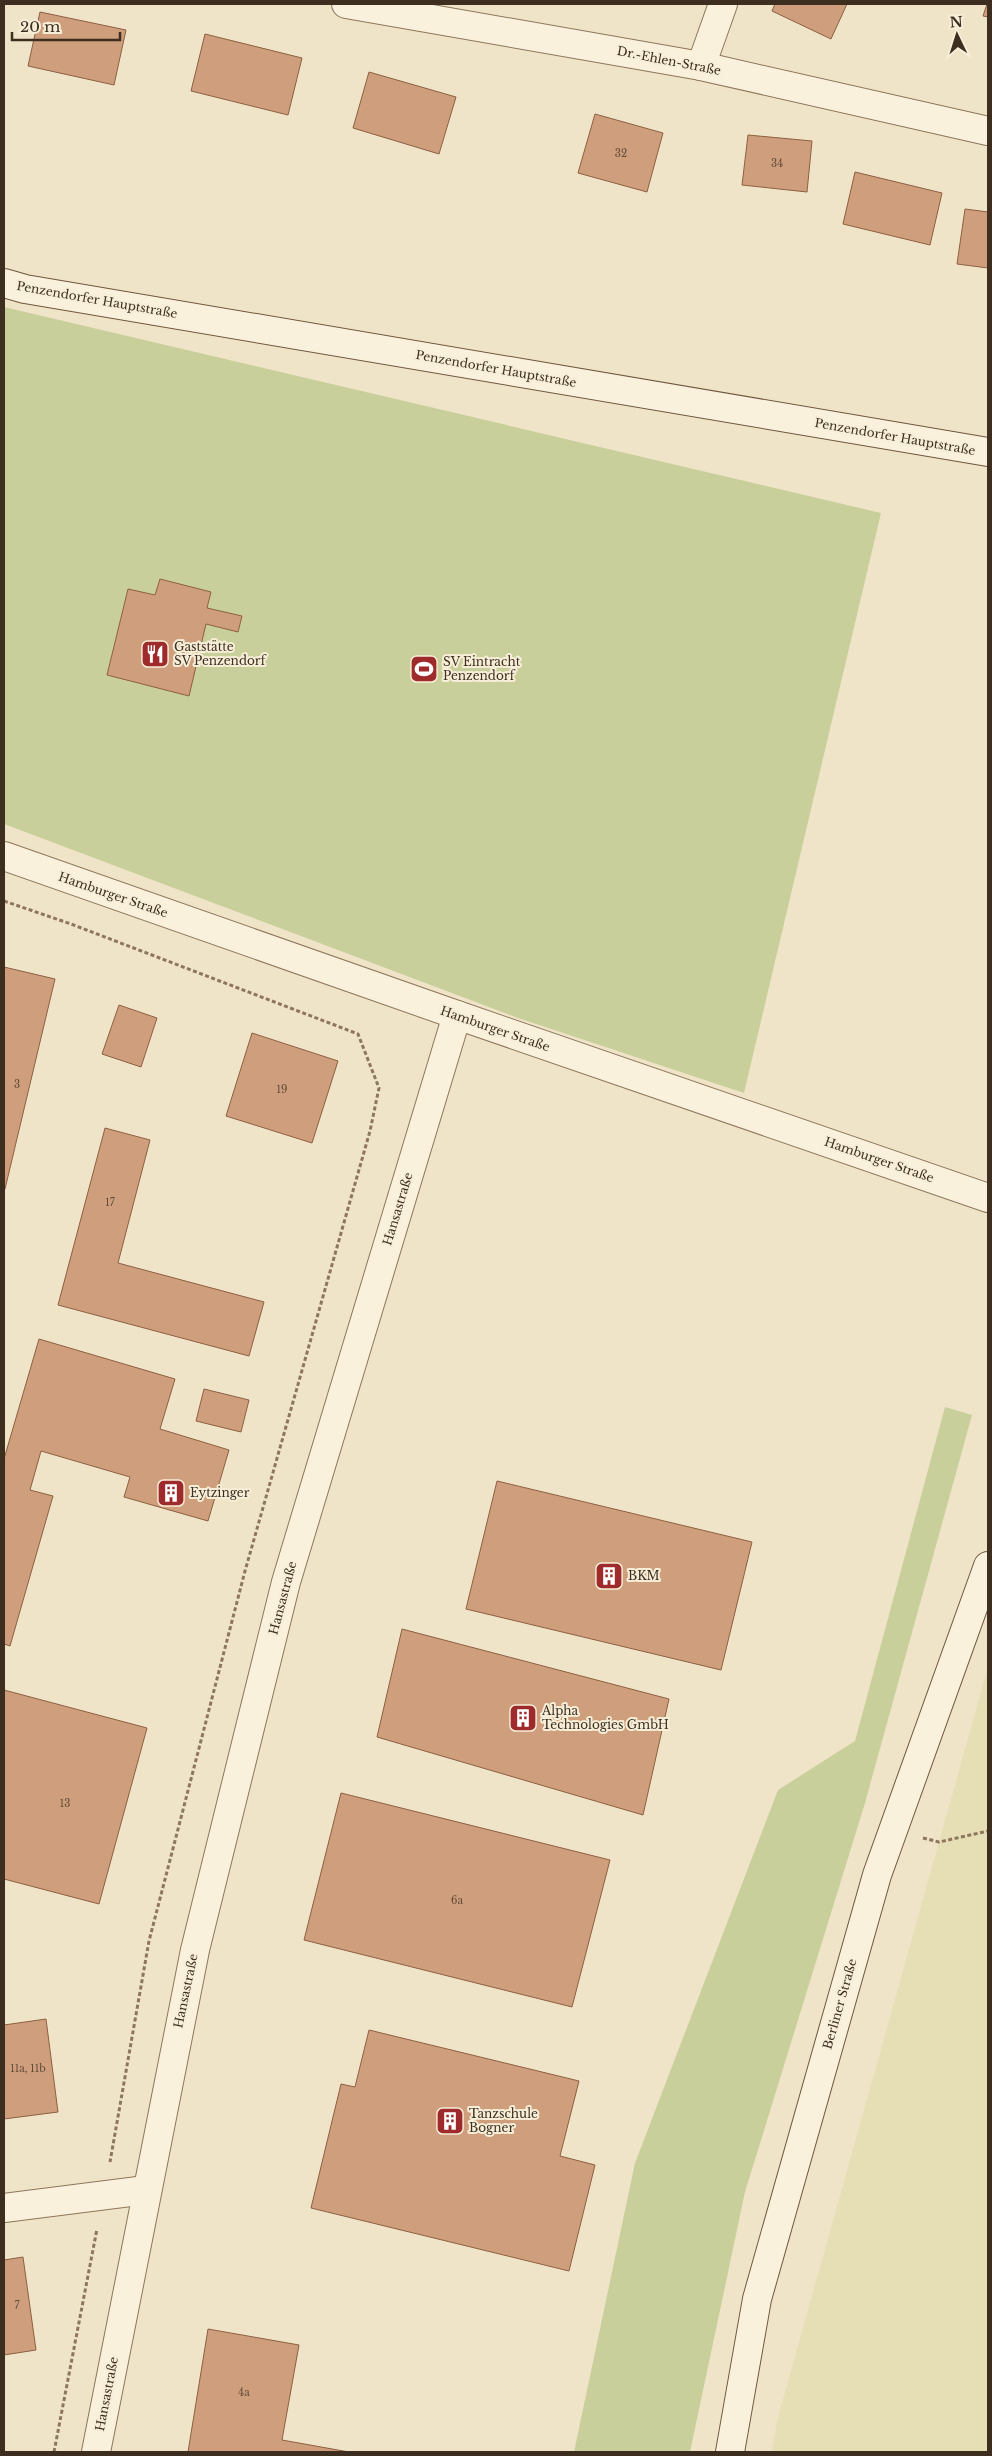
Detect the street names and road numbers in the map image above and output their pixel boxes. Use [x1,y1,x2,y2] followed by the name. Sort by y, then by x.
[616,43,723,78] street label: Dr.-Ehlen-Straße
[16,278,179,321] street label: Penzendorfer Hauptstraße
[415,347,578,390] street label: Penzendorfer Hauptstraße
[814,415,977,458] street label: Penzendorfer Hauptstraße
[56,869,170,920] street label: Hamburger Straße
[438,1003,552,1054] street label: Hamburger Straße
[822,1134,936,1185] street label: Hamburger Straße
[379,1170,416,1247] street label: Hansastraße
[265,1559,300,1636] street label: Hansastraße
[170,1952,201,2029] street label: Hansastraße
[819,1957,860,2051] street label: Berliner Straße
[92,2355,121,2432] street label: Hansastraße

